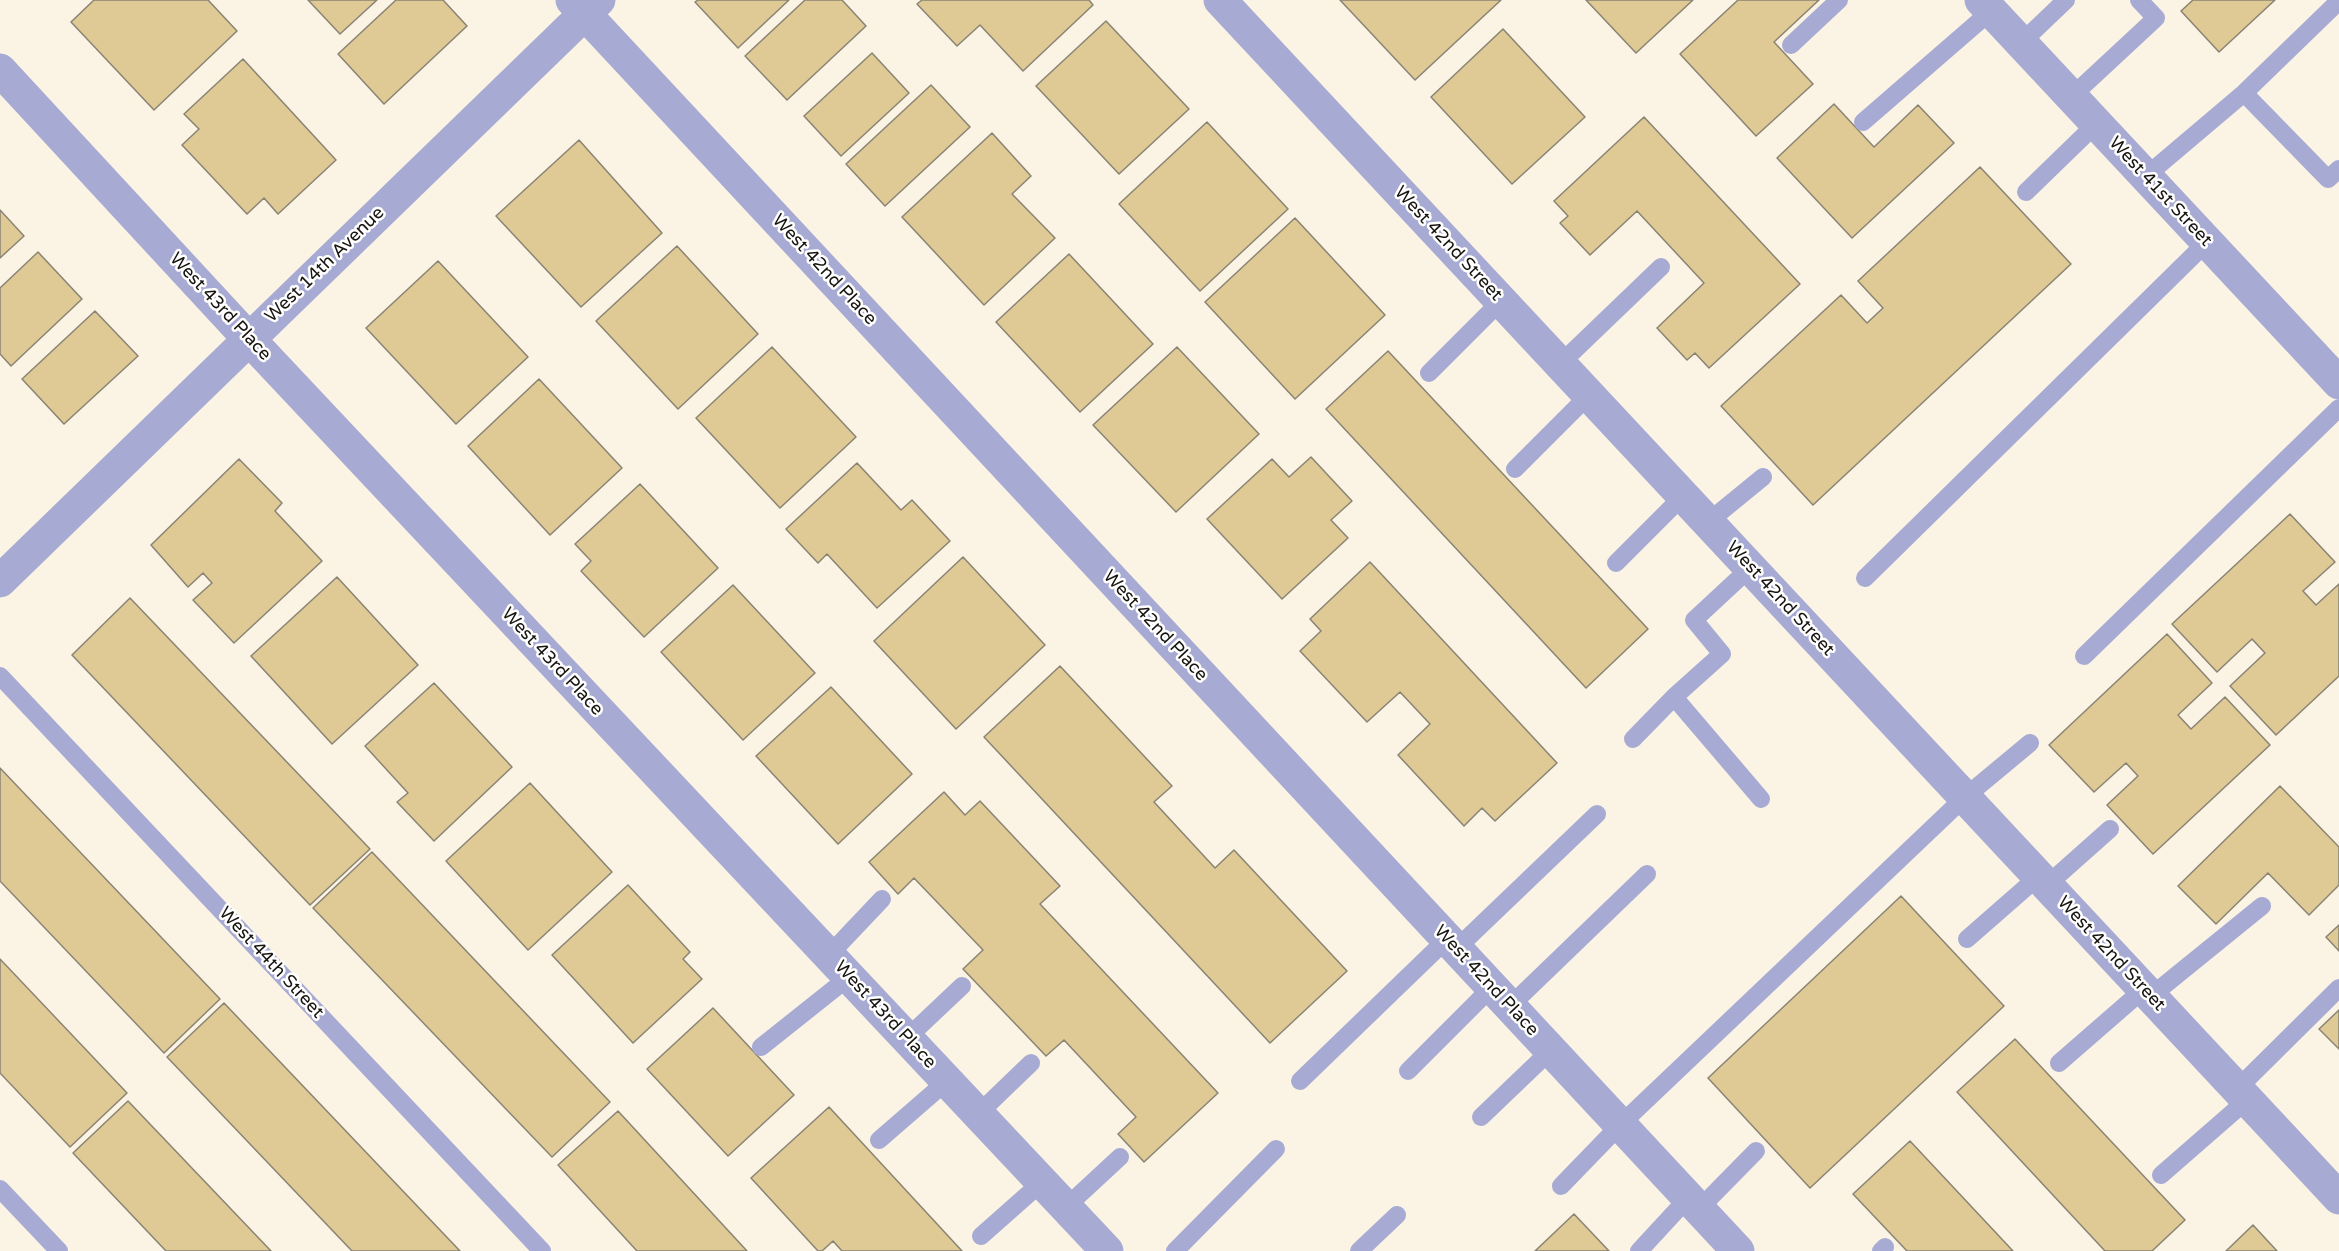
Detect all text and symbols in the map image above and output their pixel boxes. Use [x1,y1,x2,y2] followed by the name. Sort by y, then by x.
[2104,133,2216,251] street label: West 41st Street
[1389,182,1507,306] street label: West 42nd Street
[261,203,389,327] street label: West 14th Avenue
[767,210,881,330] street label: West 42nd Place
[165,249,275,365] street label: West 43rd Place
[1721,537,1839,661] street label: West 42nd Street
[1098,566,1212,686] street label: West 42nd Place
[497,604,607,720] street label: West 43rd Place
[2052,892,2170,1016] street label: West 42nd Street
[214,903,328,1023] street label: West 44th Street
[1429,921,1543,1041] street label: West 42nd Place
[830,957,940,1073] street label: West 43rd Place

